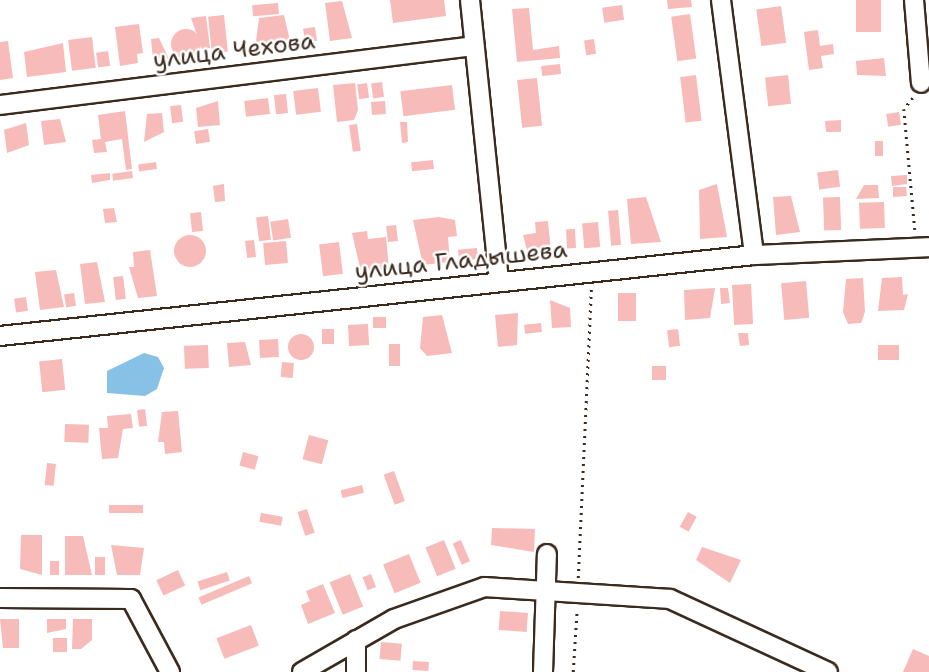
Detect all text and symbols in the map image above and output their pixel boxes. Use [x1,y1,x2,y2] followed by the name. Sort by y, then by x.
[151,27,317,75] street label: улица Чехова
[353,236,569,286] street label: улица Гладышева

